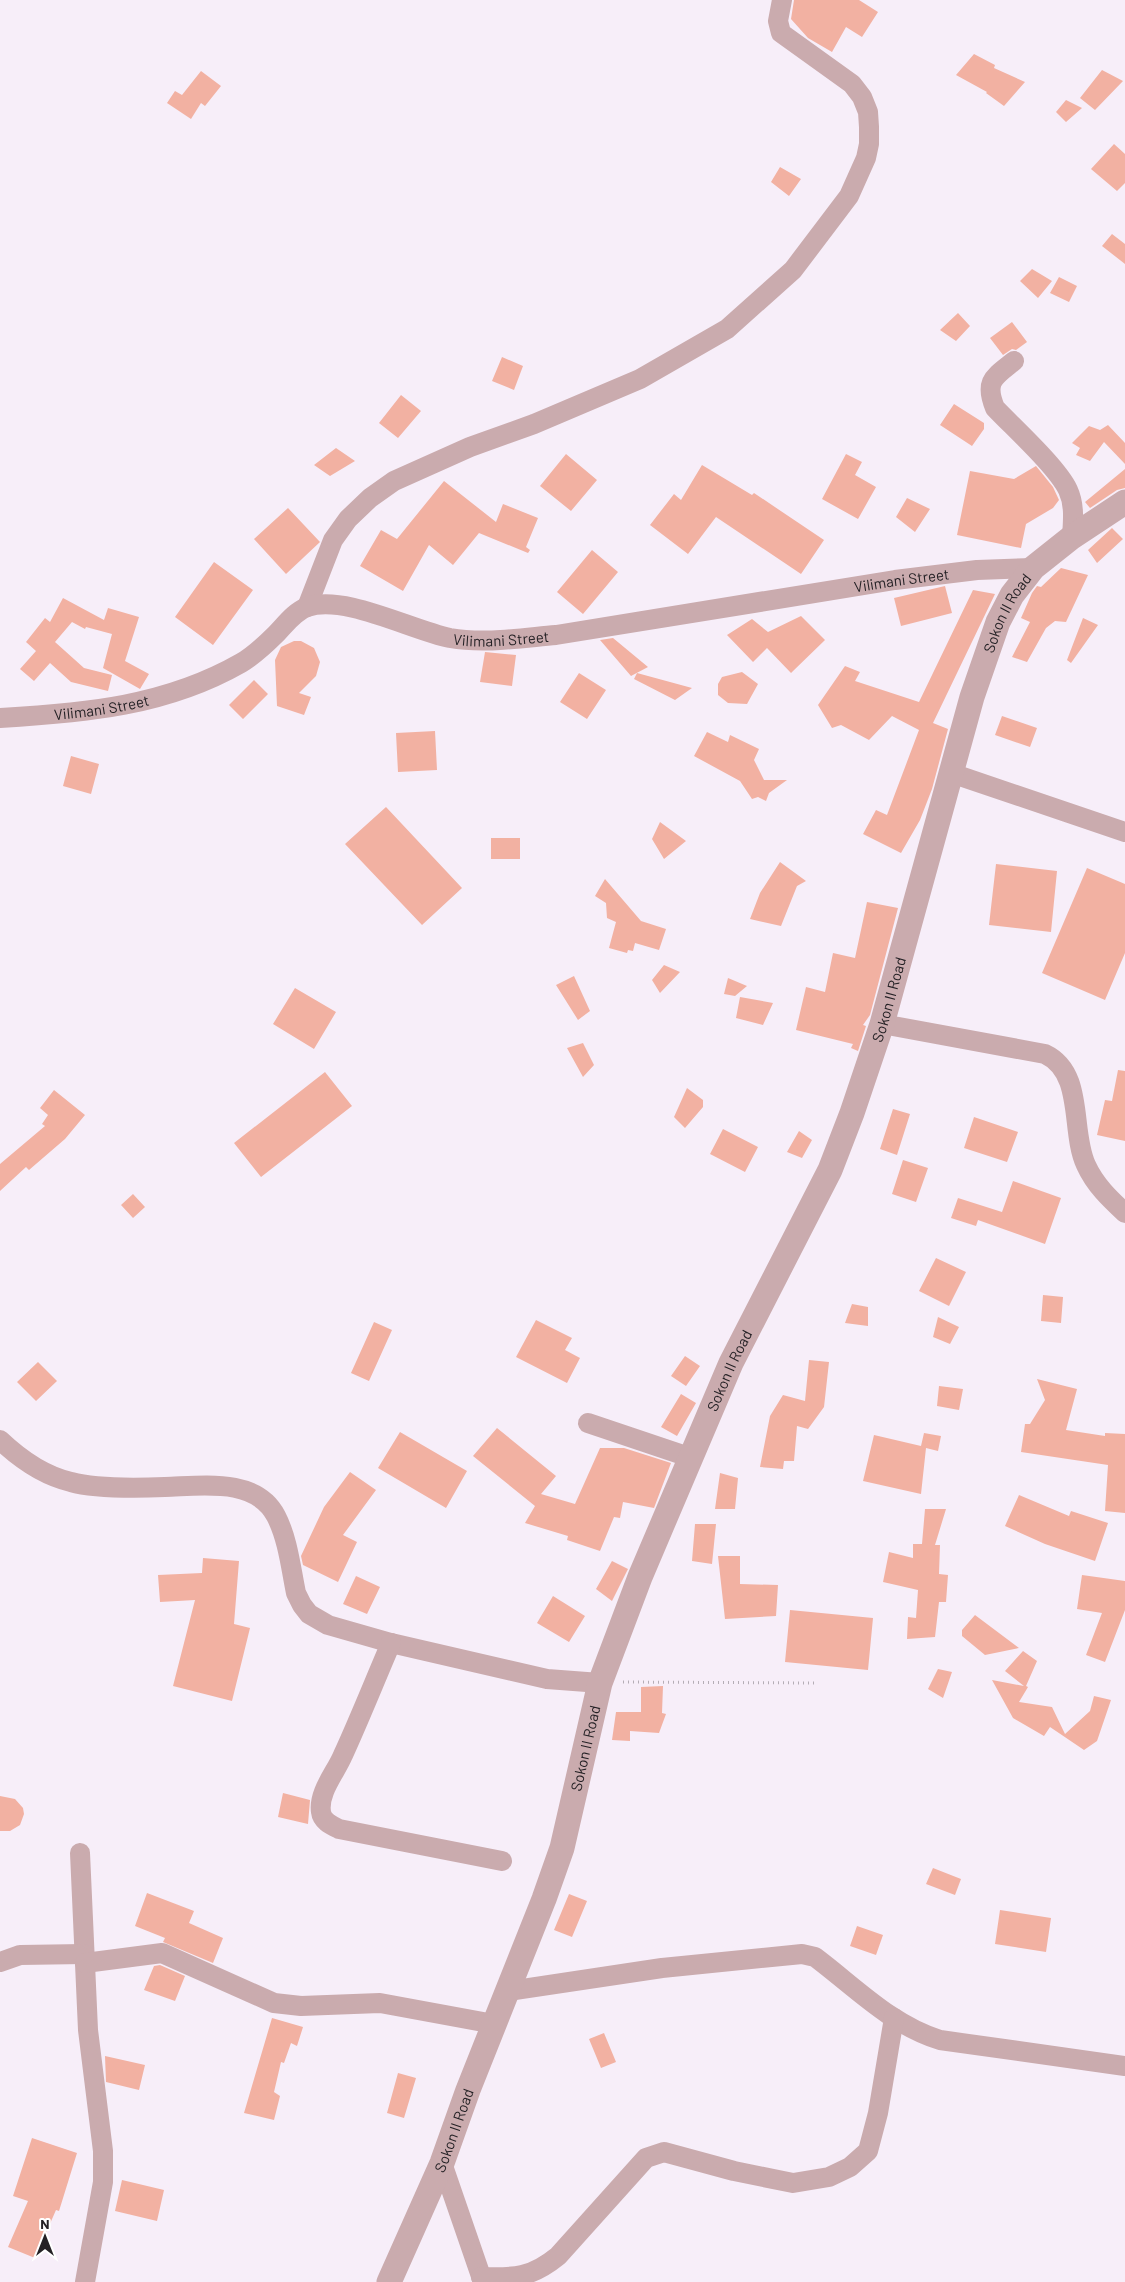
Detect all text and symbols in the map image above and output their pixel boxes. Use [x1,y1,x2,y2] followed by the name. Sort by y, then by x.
[853,564,950,596] street label: Vilimani Street
[979,570,1035,655] street label: Sokon II Road
[452,627,550,650] street label: Vilimani Street
[53,691,151,723] street label: Vilimani Street
[868,955,909,1044] street label: Sokon II Road
[703,1327,756,1414] street label: Sokon II Road
[566,1703,604,1793] street label: Sokon II Road
[430,2086,477,2175] street label: Sokon II Road
[20,2212,70,2262] north arrow
[40,2215,50,2232] text: N

